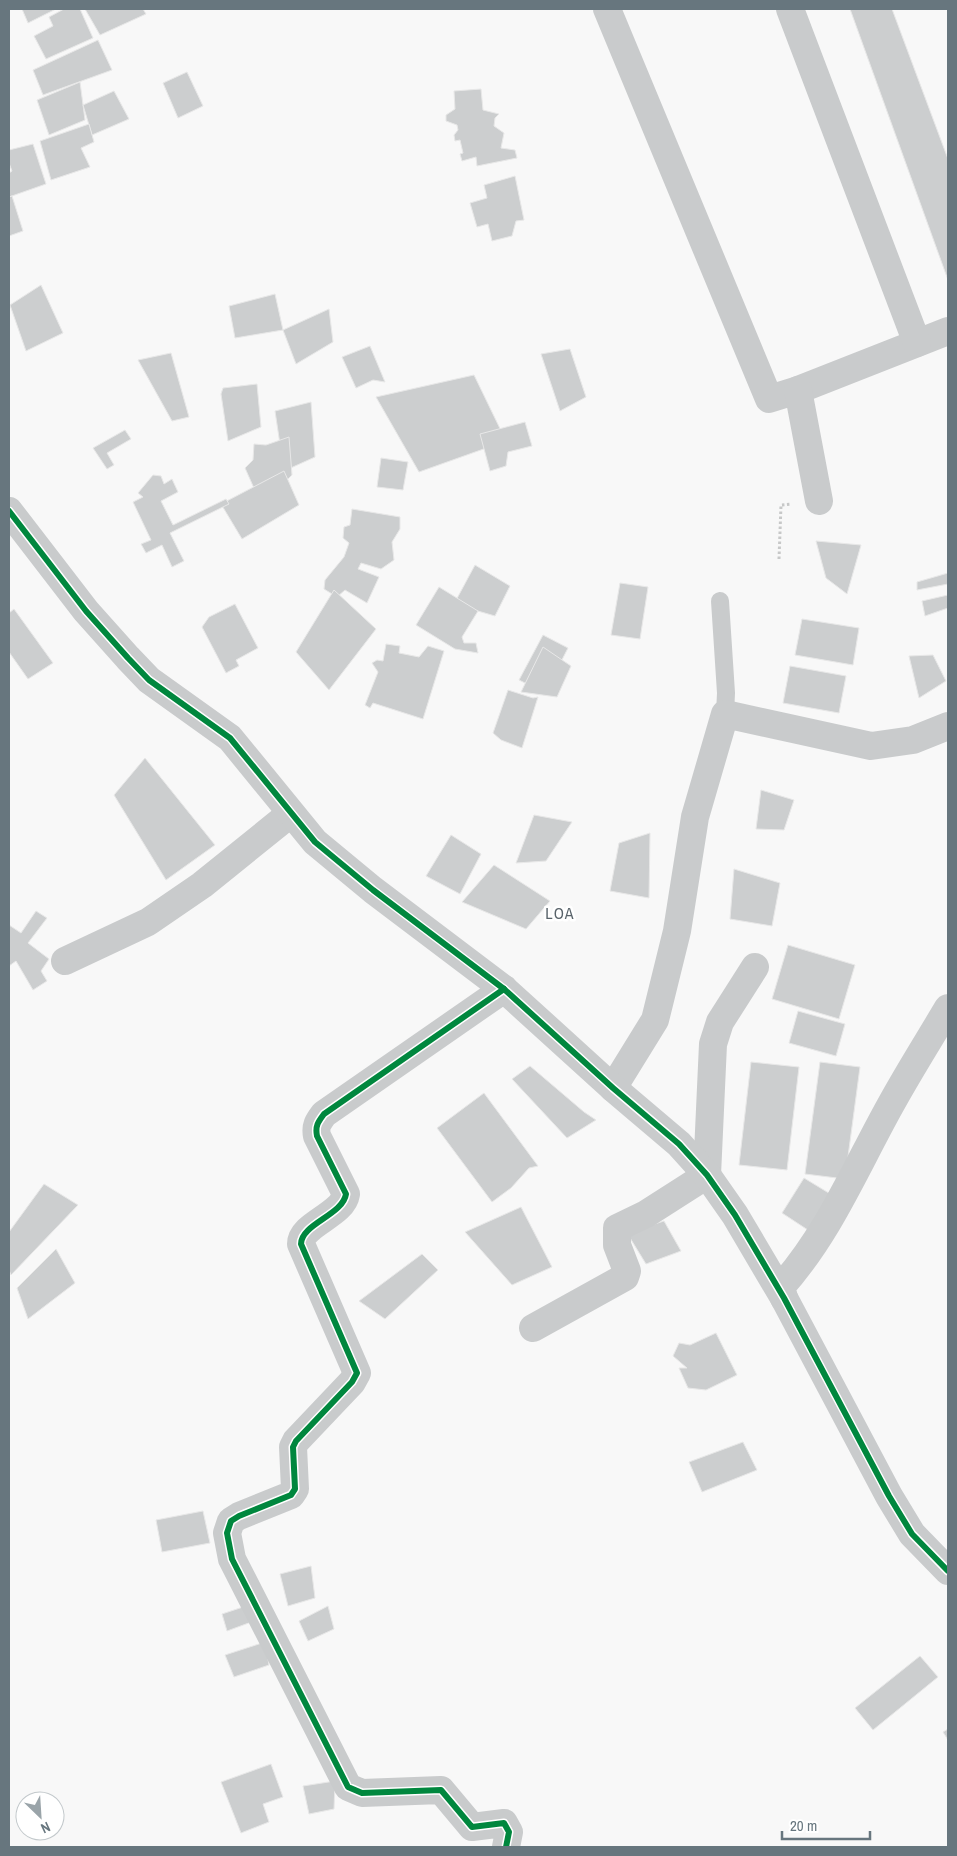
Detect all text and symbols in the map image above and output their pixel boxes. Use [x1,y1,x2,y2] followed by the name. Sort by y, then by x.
[545,902,575,924] district label: LOA
[15,1791,65,1841] north arrow
[782,1808,870,1840] scale bar
[790,1815,817,1836] text: 20 m
[38,1818,53,1838] text: N

